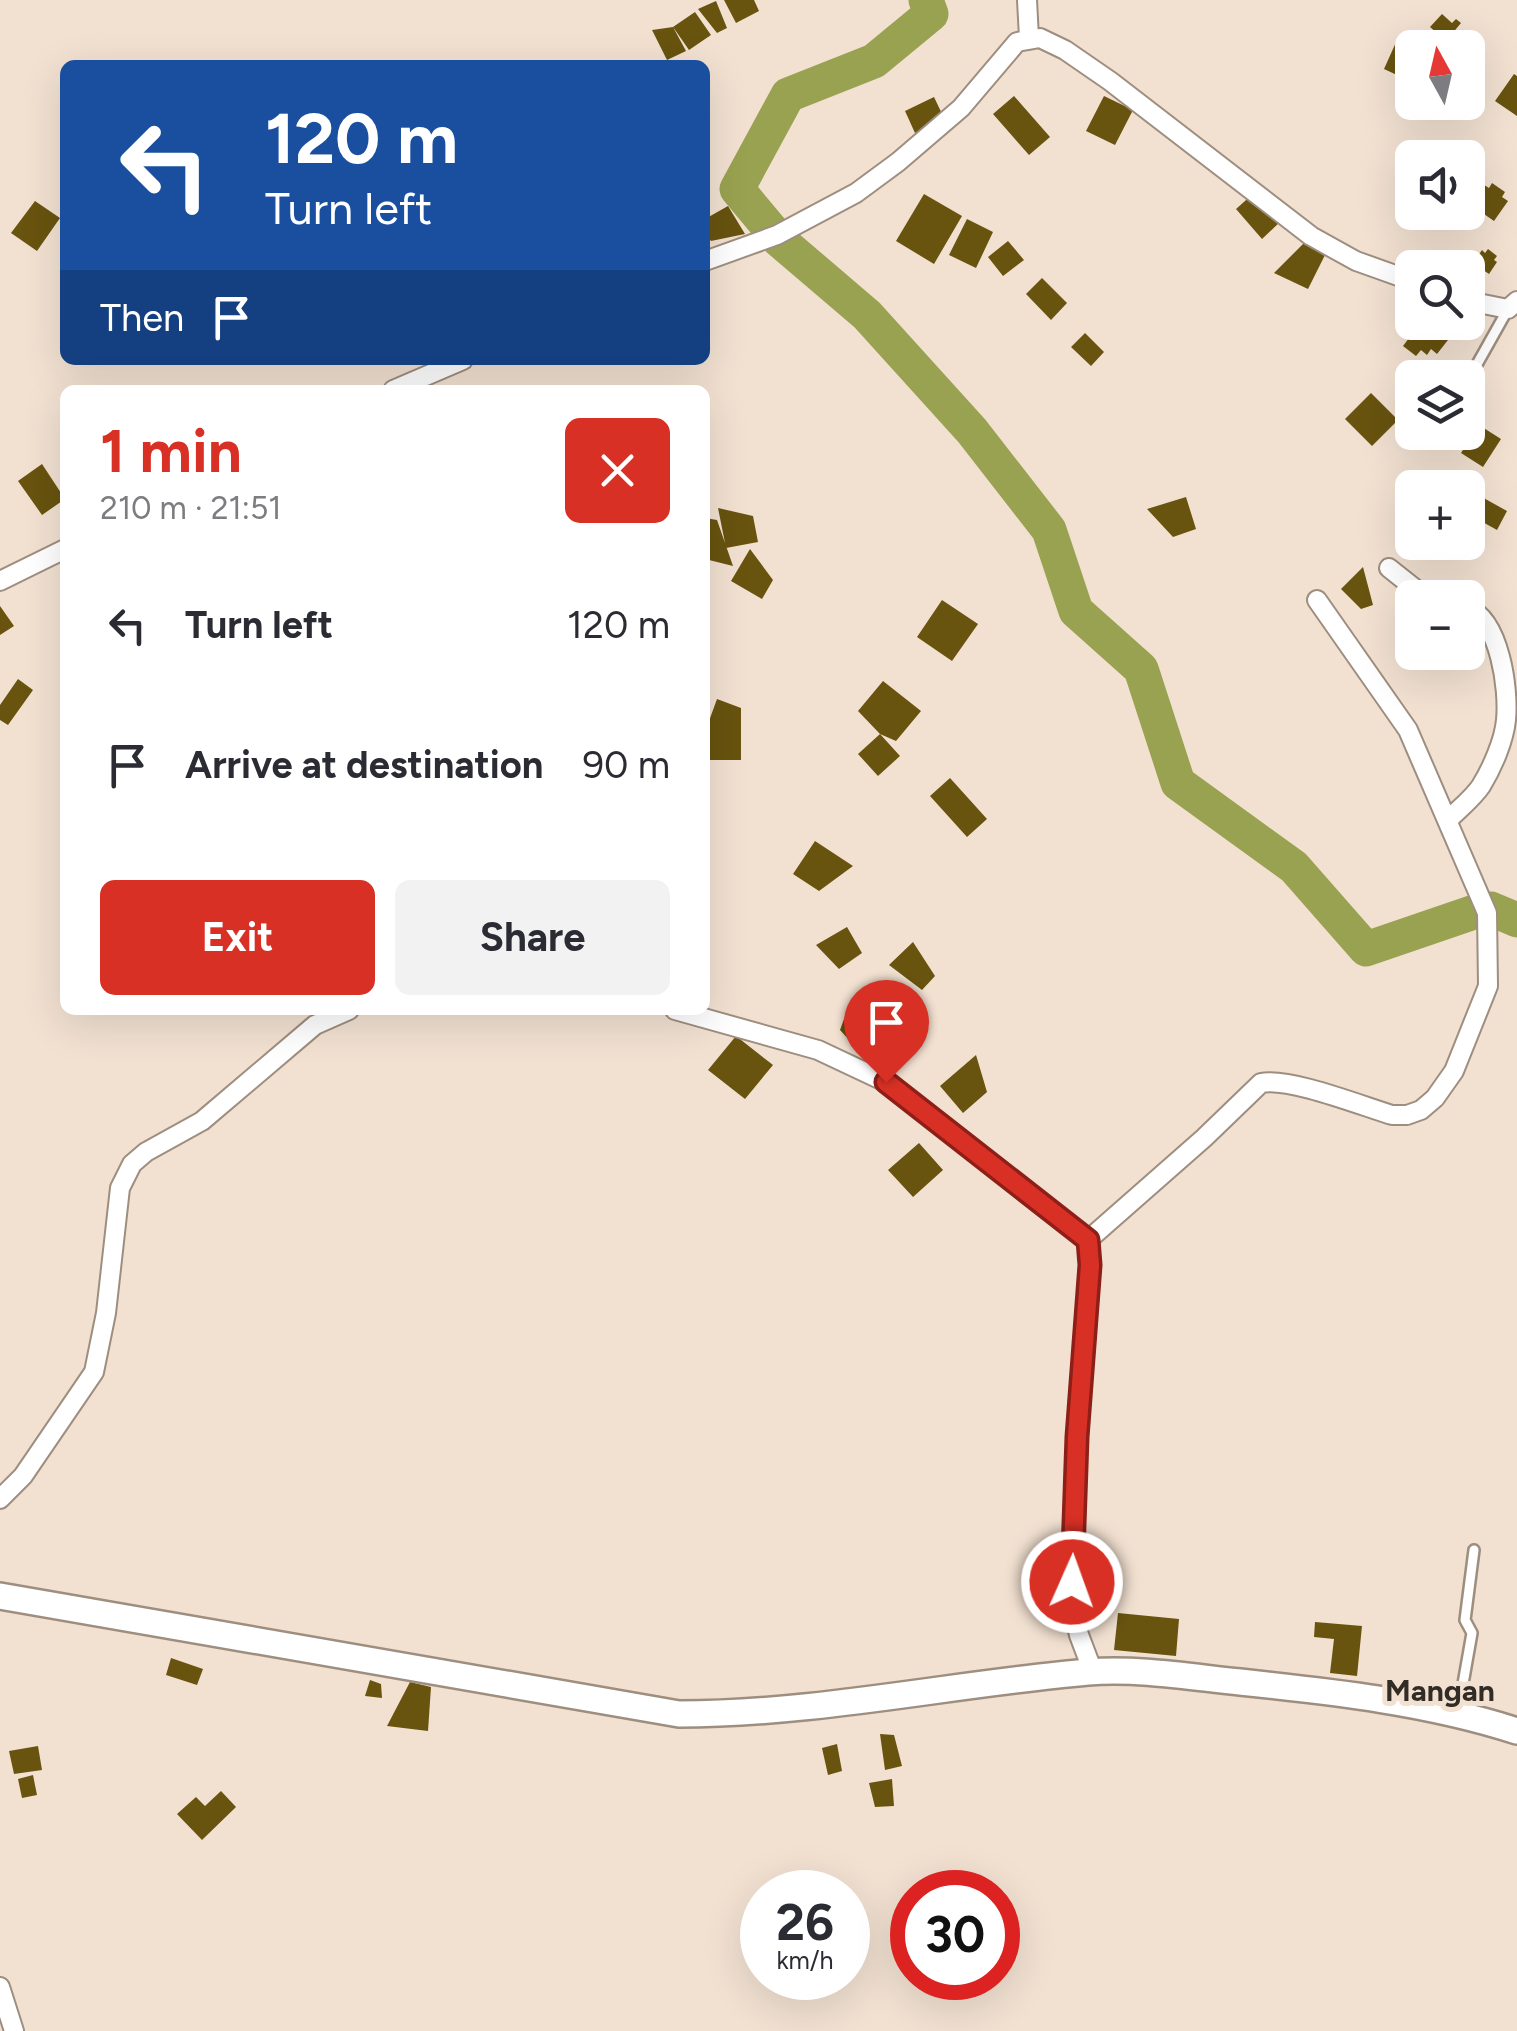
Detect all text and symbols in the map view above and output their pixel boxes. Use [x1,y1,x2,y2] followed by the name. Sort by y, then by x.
[1395,30,1485,120] north arrow
[1395,30,1485,670] map controls
[265,96,458,181] text: 120 m
[100,100,230,230] icon: left
[1395,140,1485,230] button: sound
[265,181,432,235] text: Turn left
[1395,250,1485,340] button: search
[204,290,259,345] icon: arrive
[100,295,184,341] text: Then
[1395,360,1485,450] button: layers
[100,415,242,487] text: 1 min
[565,418,670,523] button: close
[1395,470,1485,560] button: +
[100,489,282,527] text: 210 m · 21:51
[1395,580,1485,670] button: −
[100,598,155,653] icon: left
[185,602,333,648] text: Turn left
[567,602,670,648] text: 120 m
[100,738,155,793] icon: arrive
[185,742,543,788] text: Arrive at destination
[582,742,670,788] text: 90 m
[100,880,375,995] button: Exit
[395,880,670,995] button: Share
[844,980,929,1083] pin
[859,995,914,1050] icon: arrive
[1020,1530,1124,1634] position arrow
[1385,1672,1495,1709] district label: Mangan
[890,1870,1020,2000] speed limit sign: 30
[776,1892,834,1953] text: 26
[776,1945,834,1975] text: km/h

